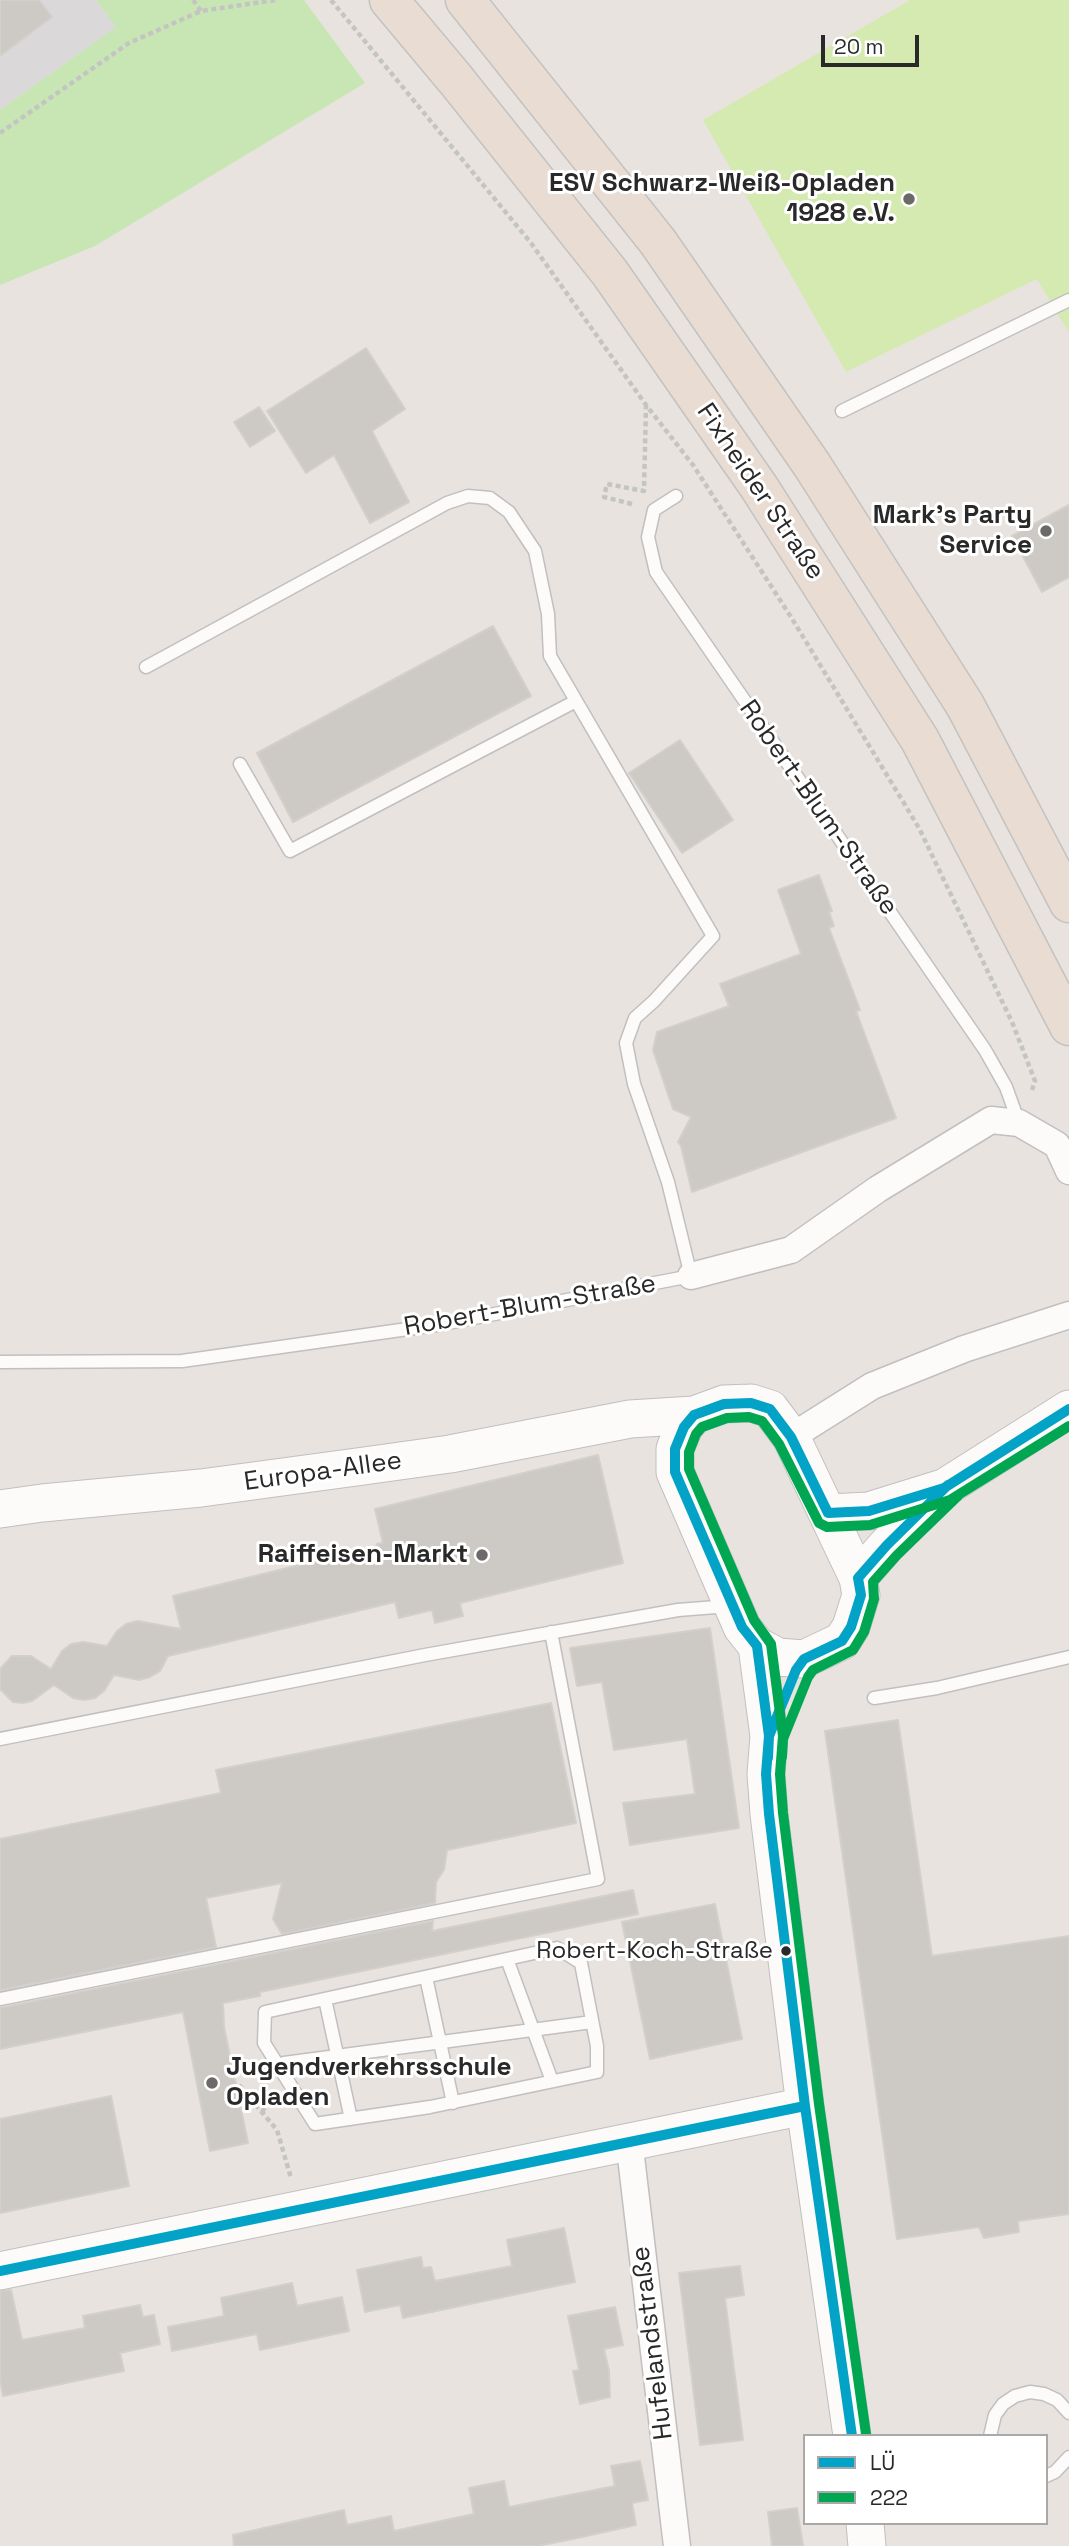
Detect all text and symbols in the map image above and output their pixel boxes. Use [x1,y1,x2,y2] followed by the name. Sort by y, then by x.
[824,21,922,65] scale bar
[834,33,884,60] text: 20 m
[549,168,895,230] place label: ESV Schwarz-Weiß-Opladen 1928 e.V.
[901,191,917,207] marker: ESV Schwarz-Weiß-Opladen 1928 e.V.
[689,398,831,586] street label: Fixheider Straße
[873,500,1032,562] place label: Mark's Party Service
[1038,523,1054,539] marker: Mark's Party Service
[732,694,904,922] street label: Robert-Blum-Straße
[402,1268,658,1344] street label: Robert-Blum-Straße
[242,1446,404,1498] street label: Europa-Allee
[258,1539,468,1571] place label: Raiffeisen-Markt
[474,1547,490,1563] marker: Raiffeisen-Markt
[536,1937,773,1965] place label: Robert-Koch-Straße
[779,1944,793,1958] marker: Robert-Koch-Straße
[226,2052,511,2114] place label: Jugendverkehrsschule Opladen
[204,2075,220,2091] marker: Jugendverkehrsschule Opladen
[626,2245,680,2441] street label: Hufelandstraße
[803,2434,1048,2525] legend
[870,2449,895,2476] text: LÜ
[870,2484,908,2511] text: 222

